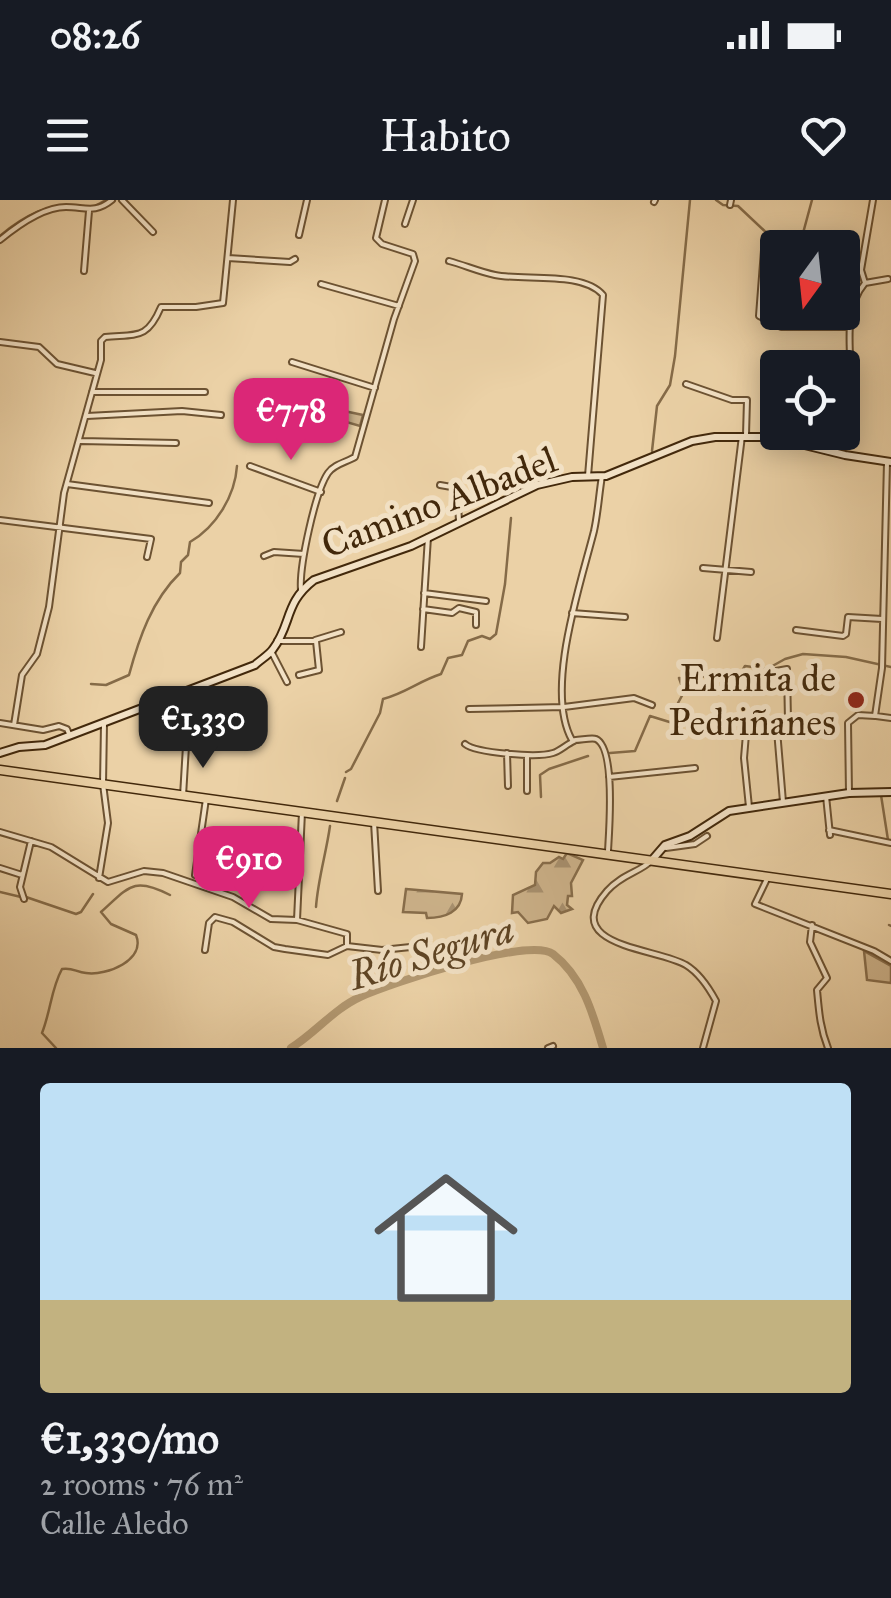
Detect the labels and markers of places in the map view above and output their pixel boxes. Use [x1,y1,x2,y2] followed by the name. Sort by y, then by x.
[232,378,350,463] pin: €778
[669,655,836,745] place label: Ermita de Pedriñanes
[122,686,284,771] pin: €1,330
[845,689,867,711] marker: Ermita de Pedriñanes
[190,826,308,911] pin: €910

